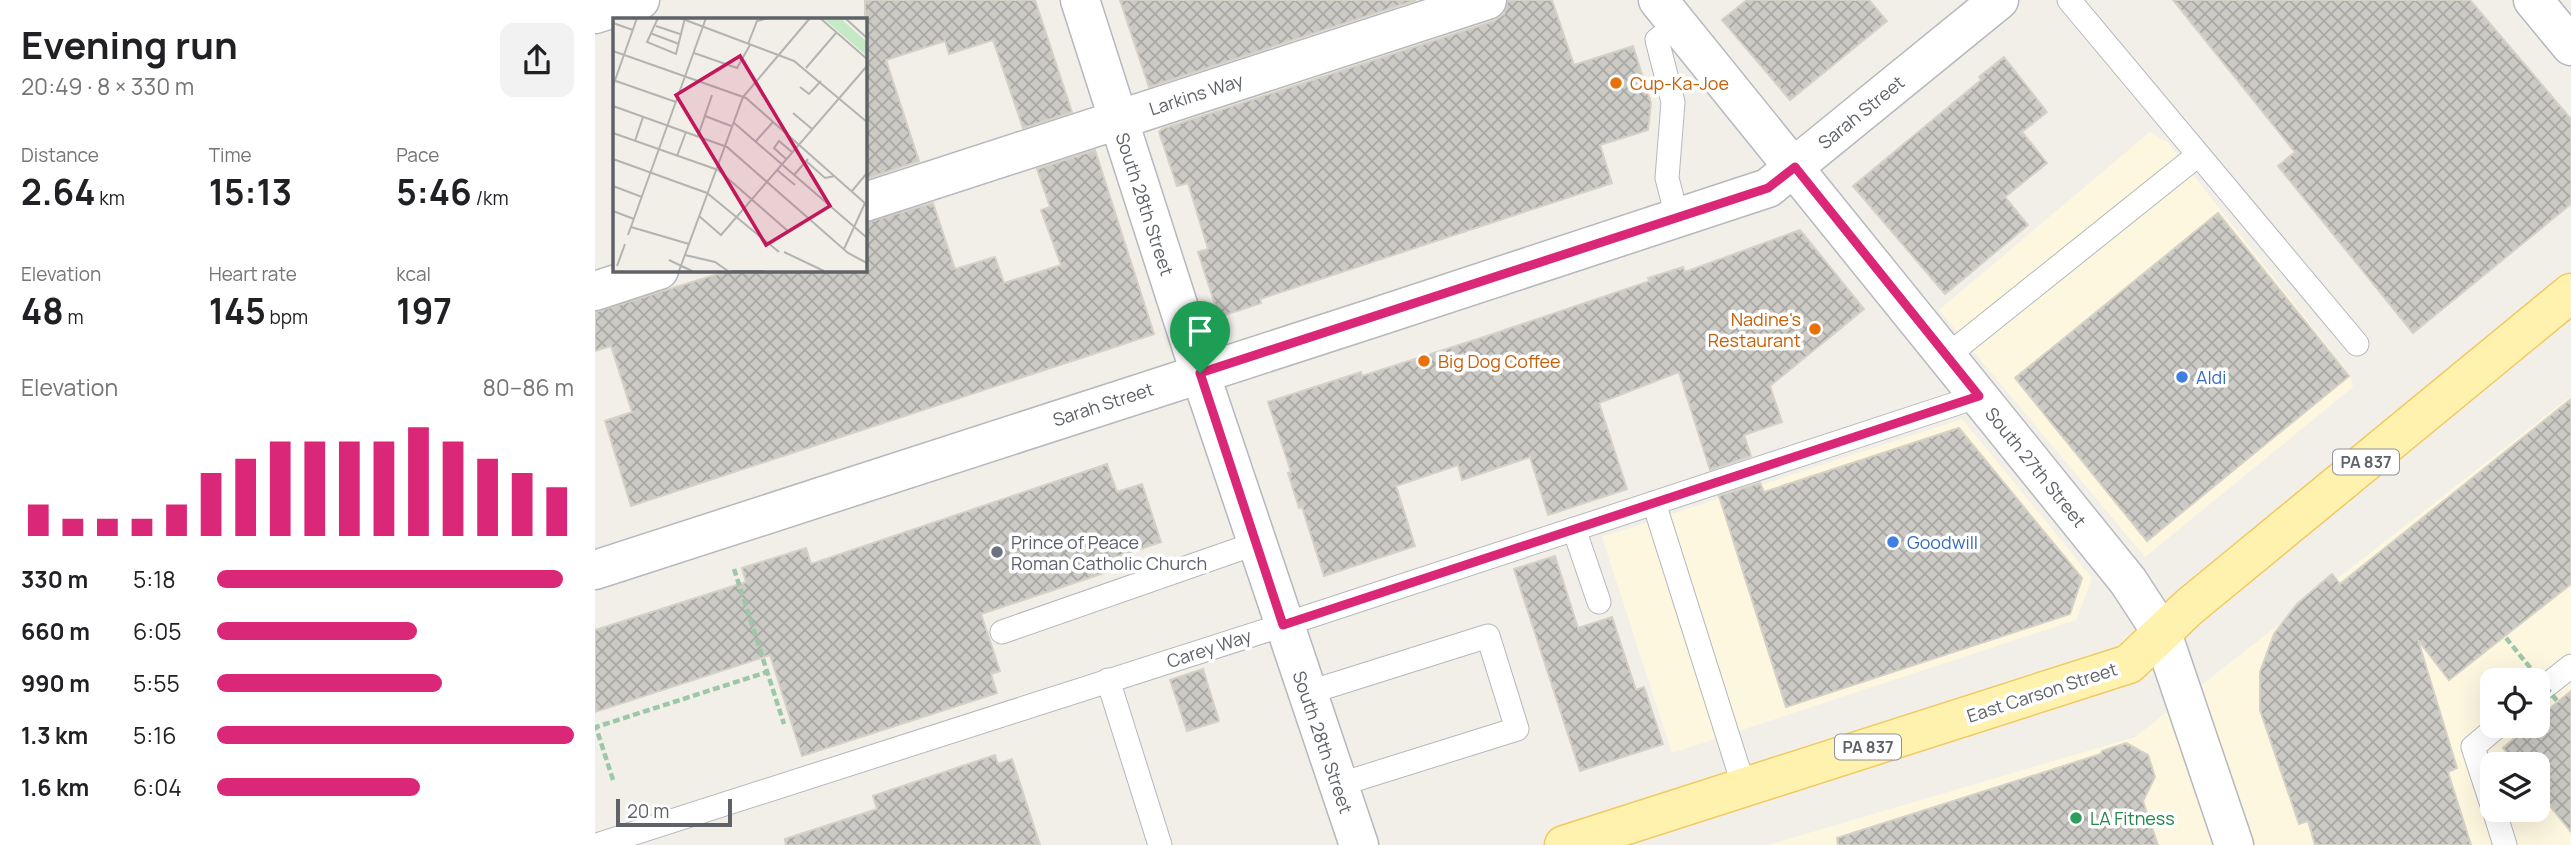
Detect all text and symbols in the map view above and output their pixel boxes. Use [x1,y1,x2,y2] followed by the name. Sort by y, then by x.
[21,18,238,70] text: Evening run
[613,18,866,271] inset map
[500,23,574,97] button: share
[1146,67,1247,120] street label: Larkins Way
[21,70,194,102] text: 20:49 · 8 × 330 m
[1813,70,1909,154] street label: Sarah Street
[1630,71,1729,95] place label: Cup-Ka-Joe
[1608,75,1624,91] marker: Cup-Ka-Joe
[1111,129,1179,279] street label: South 28th Street
[21,142,99,168] text: Distance
[209,142,252,168] text: Time
[396,142,439,168] text: Pace
[21,168,96,216] text: 2.64
[209,168,292,216] text: 15:13
[396,168,472,216] text: 5:46
[96,185,125,211] text: km
[472,185,509,211] text: /km
[21,261,101,287] text: Elevation
[209,261,297,287] text: Heart rate
[396,261,431,287] text: kcal
[21,287,64,335] text: 48
[209,287,266,335] text: 145
[396,287,452,335] text: 197
[1170,301,1230,373] pin
[64,304,84,330] text: m
[266,304,308,330] text: bpm
[1708,307,1801,352] place label: Nadine's Restaurant
[1181,312,1219,350] icon: arrive
[1807,321,1823,337] marker: Nadine's Restaurant
[1438,349,1561,373] place label: Big Dog Coffee
[1416,353,1432,369] marker: Big Dog Coffee
[2196,365,2226,389] place label: Aldi
[2174,369,2190,385] marker: Aldi
[21,371,118,403] text: Elevation
[482,371,574,403] text: 80–86 m
[1050,376,1156,432] street label: Sarah Street
[1980,402,2092,532] street label: South 27th Street
[2333,449,2399,475] road number: PA 837
[1011,530,1207,575] place label: Prince of Peace Roman Catholic Church
[1907,530,1978,554] place label: Goodwill
[1885,534,1901,550] marker: Goodwill
[989,544,1005,560] marker: Prince of Peace Roman Catholic Church
[21,563,88,595] text: 330 m
[133,563,175,595] text: 5:18
[21,615,90,647] text: 660 m
[133,615,181,647] text: 6:05
[1164,623,1255,673] street label: Carey Way
[1964,656,2120,728] street label: East Carson Street
[21,667,90,699] text: 990 m
[133,667,180,699] text: 5:55
[1287,668,1359,816] street label: South 28th Street
[2480,668,2550,822] map controls
[2480,668,2550,738] button: locate
[21,719,88,751] text: 1.3 km
[133,719,176,751] text: 5:16
[1835,734,1901,760] road number: PA 837
[2480,752,2550,822] button: layers
[21,771,89,803] text: 1.6 km
[133,771,182,803] text: 6:04
[616,796,731,828] scale bar
[627,798,669,824] text: 20 m
[2090,806,2175,830] place label: LA Fitness
[2068,810,2084,826] marker: LA Fitness

